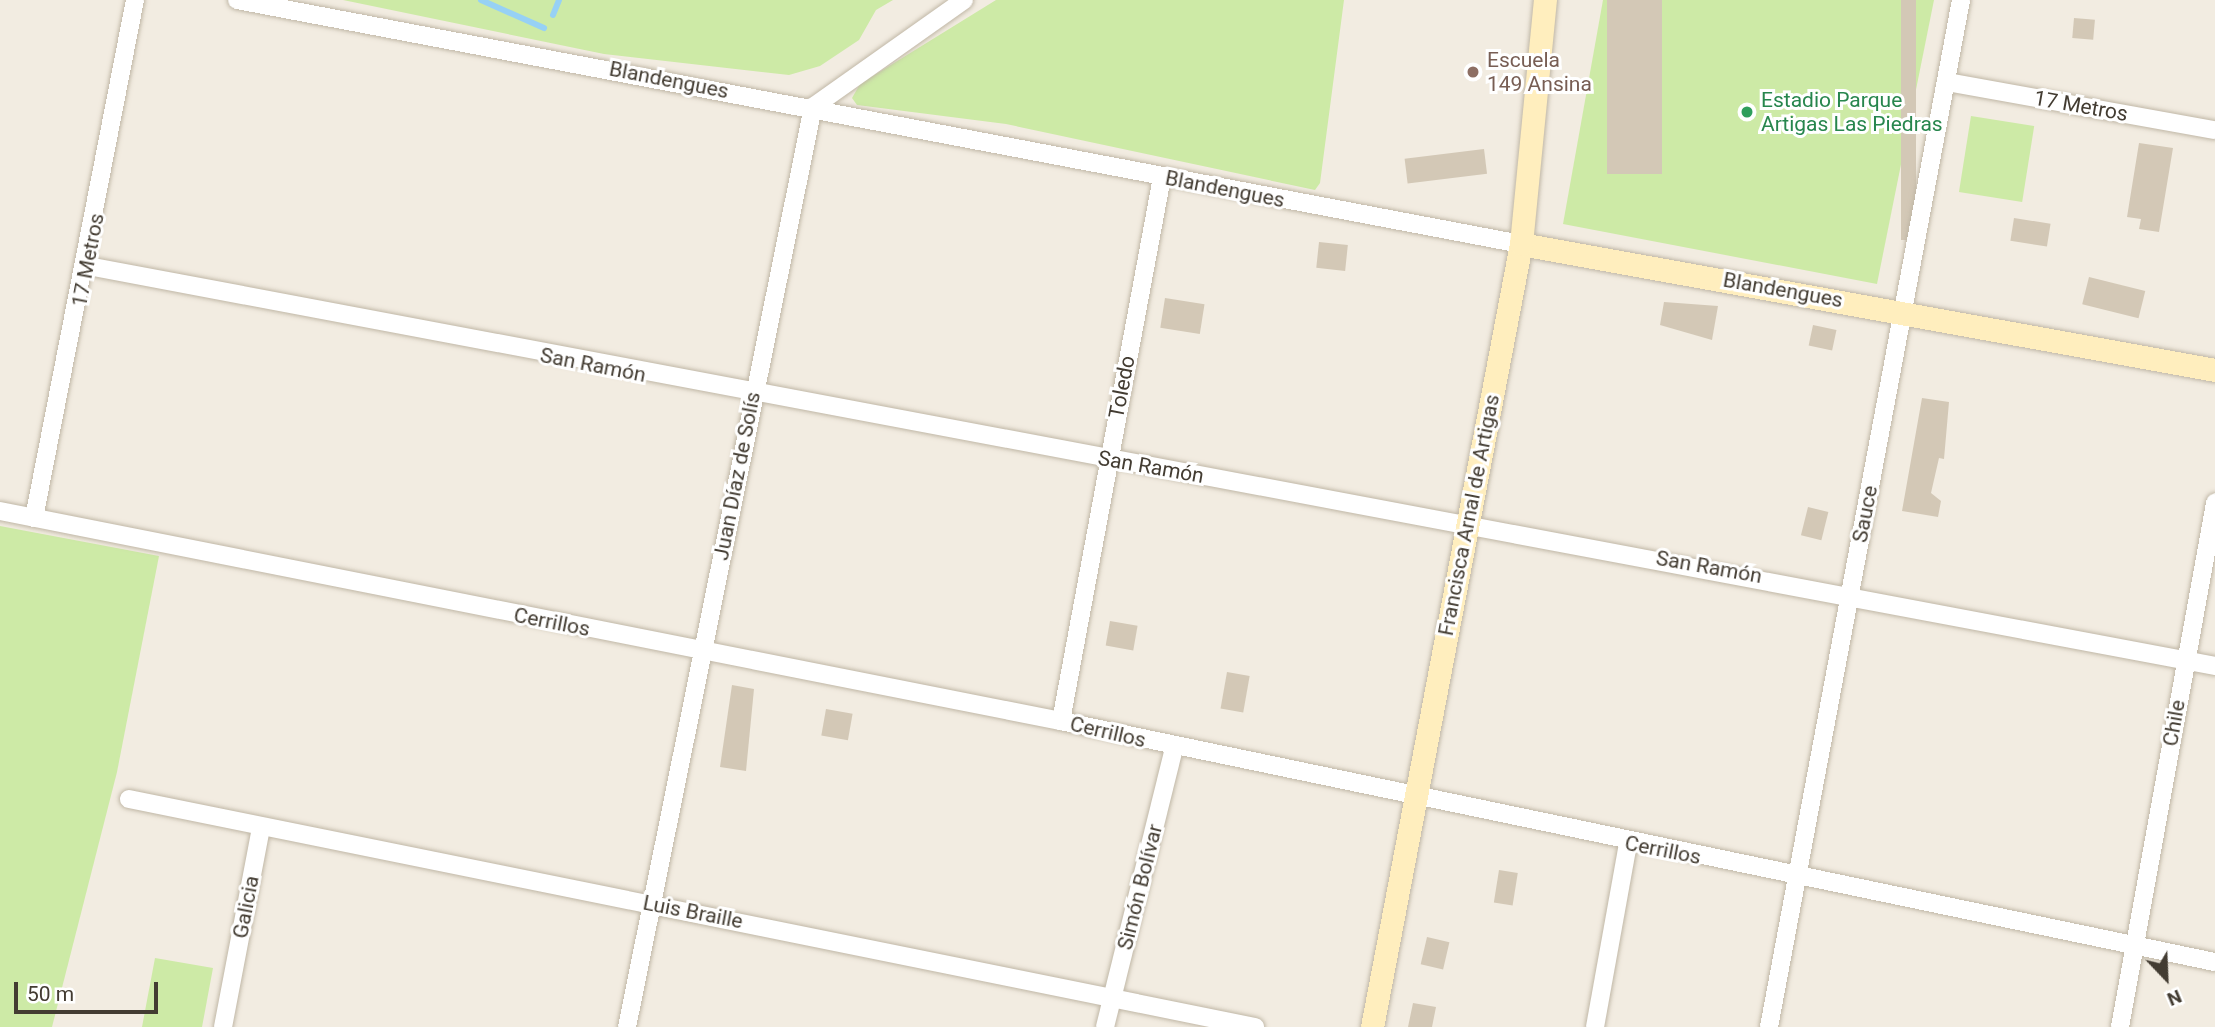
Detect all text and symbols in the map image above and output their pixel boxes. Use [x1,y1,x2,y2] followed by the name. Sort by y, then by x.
[1487,47,1592,97] place label: Escuela 149 Ansina
[607,56,731,104] street label: Blandengues
[1465,64,1481,80] marker: Escuela 149 Ansina
[2032,85,2130,127] street label: 17 Metros
[1761,87,1943,137] place label: Estadio Parque Artigas Las Piedras
[1739,104,1755,120] marker: Estadio Parque Artigas Las Piedras
[1163,165,1287,213] street label: Blandengues
[67,211,109,309] street label: 17 Metros
[1721,267,1845,313] street label: Blandengues
[538,342,648,388] street label: San Ramón
[1104,353,1140,421] street label: Toledo
[708,390,766,562] street label: Juan Díaz de Solís
[1433,392,1505,638] street label: Francisca Arnal de Artigas
[1096,445,1206,489] street label: San Ramón
[1847,483,1883,545] street label: Sauce
[1654,545,1764,589] street label: San Ramón
[512,602,592,642] street label: Cerrillos
[2158,698,2190,748] street label: Chile
[1068,711,1148,753] street label: Cerrillos
[1112,822,1168,952] street label: Simón Bolívar
[1623,830,1703,870] street label: Cerrillos
[228,873,264,941] street label: Galicia
[641,890,745,934] street label: Luis Braille
[2131,943,2201,1013] north arrow
[18,968,161,1012] scale bar
[27,982,74,1006] text: 50 m
[2164,985,2185,1011] text: N

